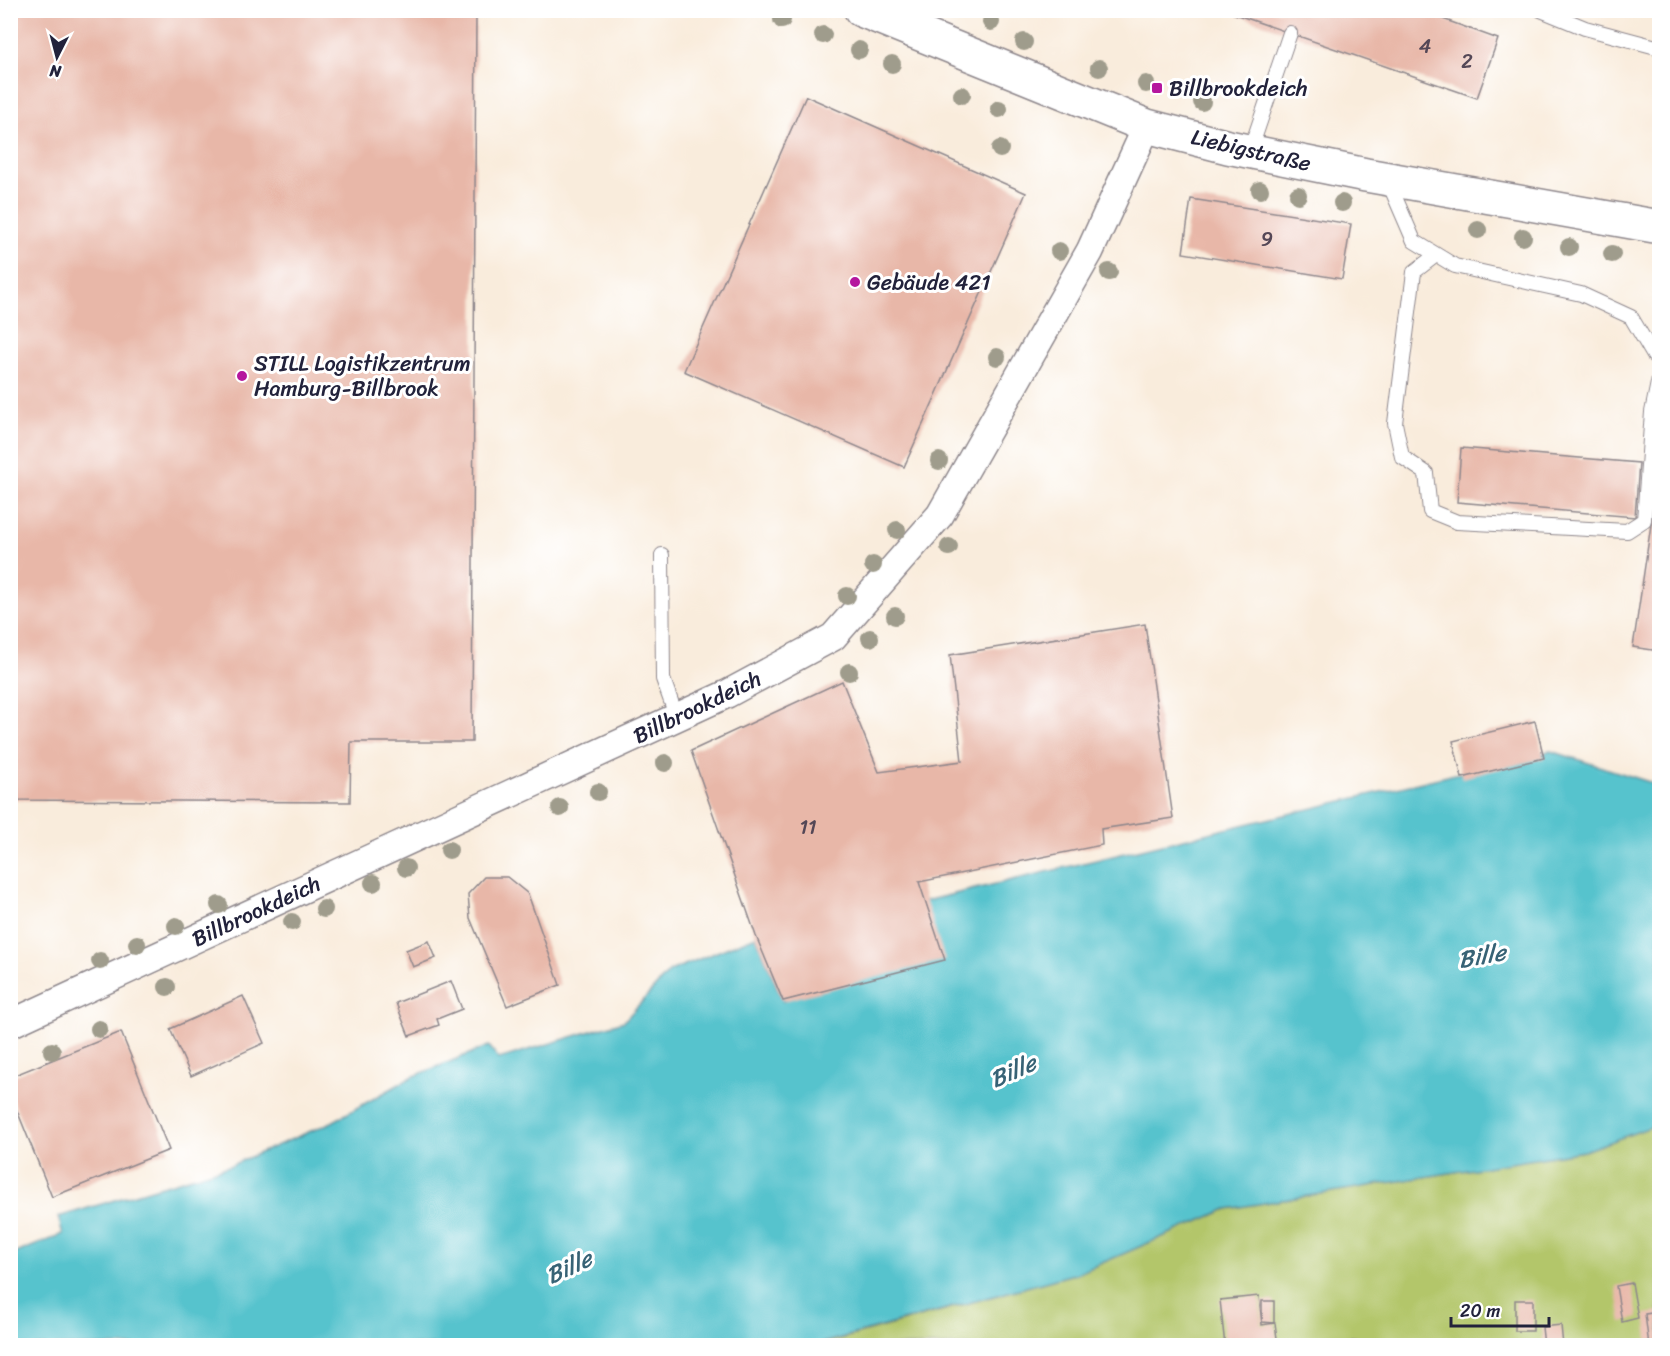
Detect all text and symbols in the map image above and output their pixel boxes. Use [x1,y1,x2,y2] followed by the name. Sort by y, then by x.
[27,27,87,87] north arrow
[1419,29,1431,64] house number: 4
[1461,44,1473,79] house number: 2
[48,56,64,87] text: N
[1169,69,1308,108] place label: Billbrookdeich
[1150,81,1164,95] marker: Billbrookdeich
[1187,117,1315,183] street label: Liebigstraße
[1261,222,1273,257] house number: 9
[867,263,991,302] place label: Gebäude 421
[848,275,862,289] marker: Gebäude 421
[254,344,471,408] place label: STILL Logistikzentrum Hamburg-Billbrook
[235,369,249,383] marker: STILL Logistikzentrum Hamburg-Billbrook
[626,659,768,755] street label: Billbrookdeich
[799,810,817,845] house number: 11
[185,864,327,958] street label: Billbrookdeich
[1455,931,1512,981] water label: Bille
[983,1041,1046,1100] water label: Bille
[538,1237,602,1296] water label: Bille
[1451,1290,1548,1328] scale bar
[1460,1295,1500,1327] text: 20 m

